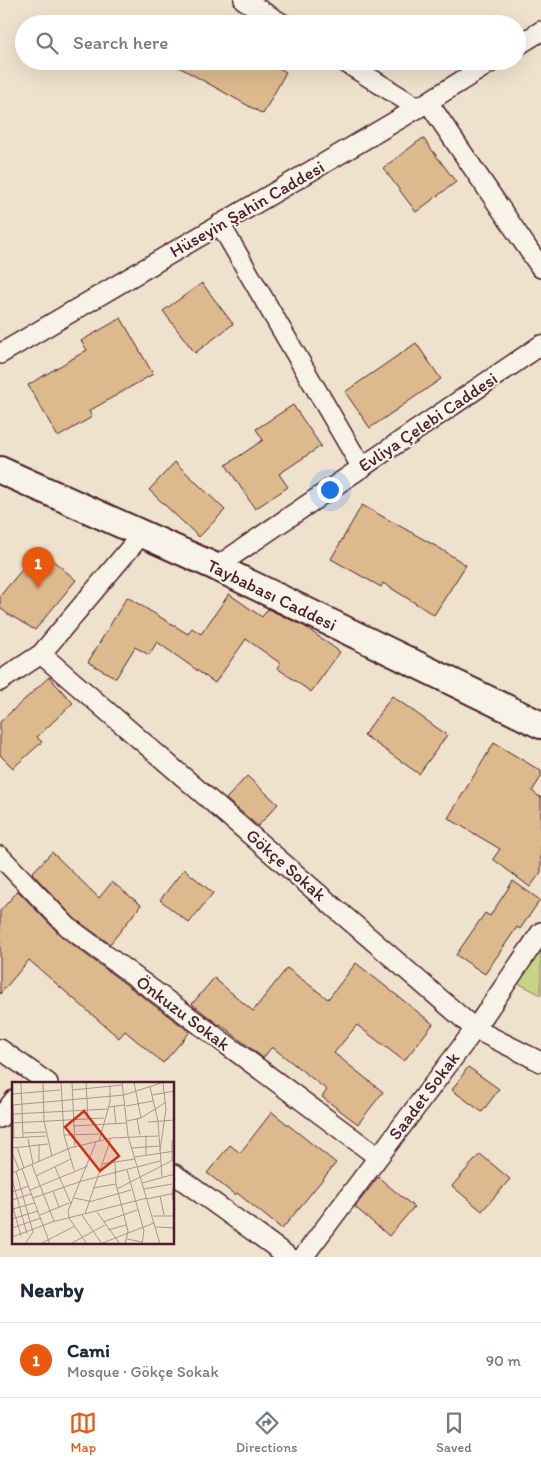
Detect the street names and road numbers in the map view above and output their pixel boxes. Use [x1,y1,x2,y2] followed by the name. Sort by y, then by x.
[166,156,328,262] street label: Hüseyin Şahin Caddesi
[354,367,502,477] street label: Evliya Çelebi Caddesi
[204,554,340,636] street label: Taybabası Caddesi
[241,824,331,906] street label: Gökçe Sokak
[132,971,234,1055] street label: Önkuzu Sokak
[384,1047,465,1144] street label: Saadet Sokak

